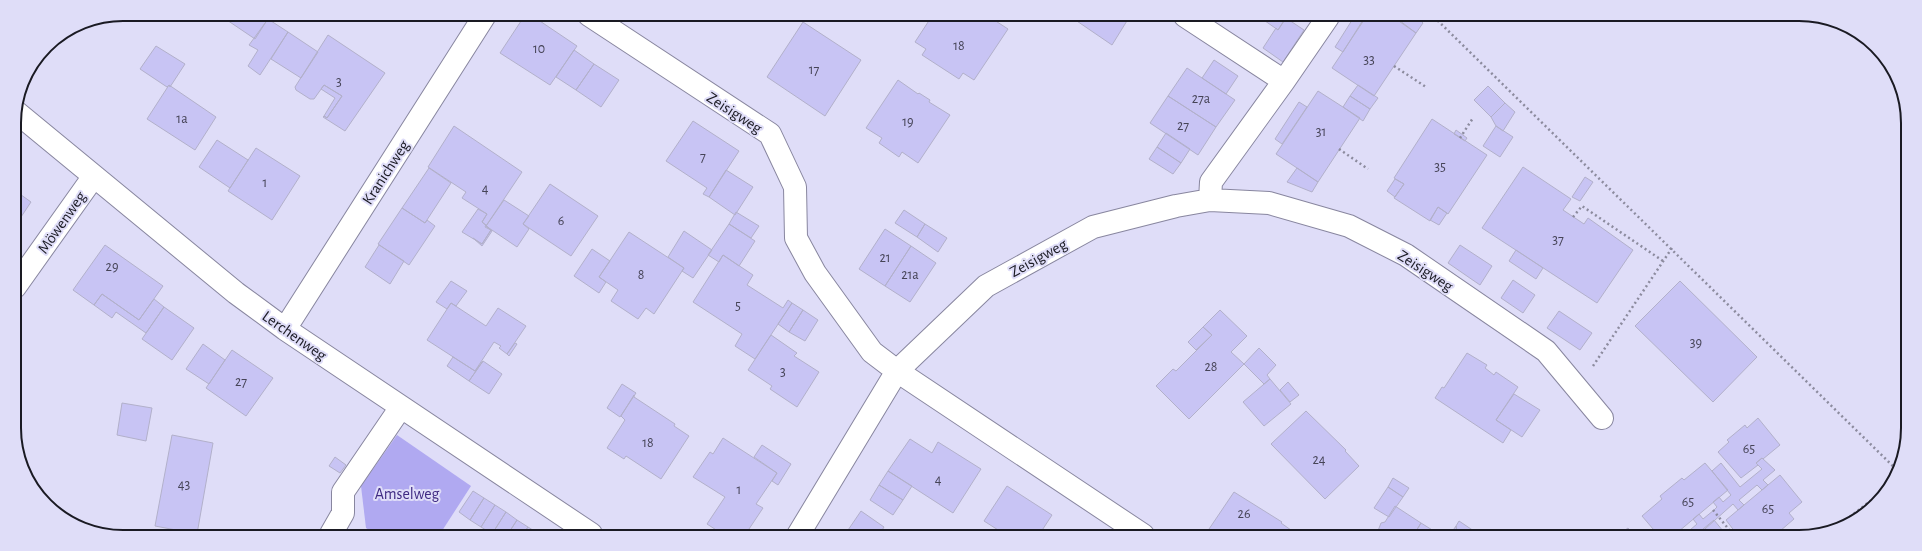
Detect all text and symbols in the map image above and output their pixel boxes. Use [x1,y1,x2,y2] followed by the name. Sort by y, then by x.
[953,39,965,53] house number: 18
[533,42,545,56] house number: 10
[1363,53,1375,67] house number: 33
[809,63,819,77] house number: 17
[336,75,342,89] house number: 3
[704,89,765,137] street label: Zeisigweg
[1192,92,1211,106] house number: 27a
[176,112,188,126] house number: 1a
[902,115,914,129] house number: 19
[1177,119,1189,133] house number: 27
[1316,125,1326,139] house number: 31
[359,138,412,207] street label: Kranichweg
[700,150,706,164] house number: 7
[1434,160,1446,174] house number: 35
[263,176,267,190] house number: 1
[482,182,489,196] house number: 4
[35,189,89,256] street label: Möwenweg
[558,214,564,228] house number: 6
[1552,233,1564,247] house number: 37
[1007,236,1070,280] street label: Zeisigweg
[1395,247,1456,295] street label: Zeisigweg
[879,251,891,265] house number: 21
[106,260,118,274] house number: 29
[638,268,644,282] house number: 8
[901,268,919,282] house number: 21a
[735,299,741,313] house number: 5
[259,308,330,364] street label: Lerchenweg
[1690,336,1702,350] house number: 39
[1204,360,1218,374] house number: 28
[780,365,786,379] house number: 3
[235,375,247,389] house number: 27
[642,436,654,450] house number: 18
[1743,442,1755,456] house number: 65
[1312,453,1326,467] house number: 24
[935,473,942,487] house number: 4
[178,478,190,492] house number: 43
[737,483,741,497] house number: 1
[375,486,440,502] park label: Amselweg
[1682,495,1694,509] house number: 65
[1762,502,1774,516] house number: 65
[1238,507,1250,521] house number: 26

